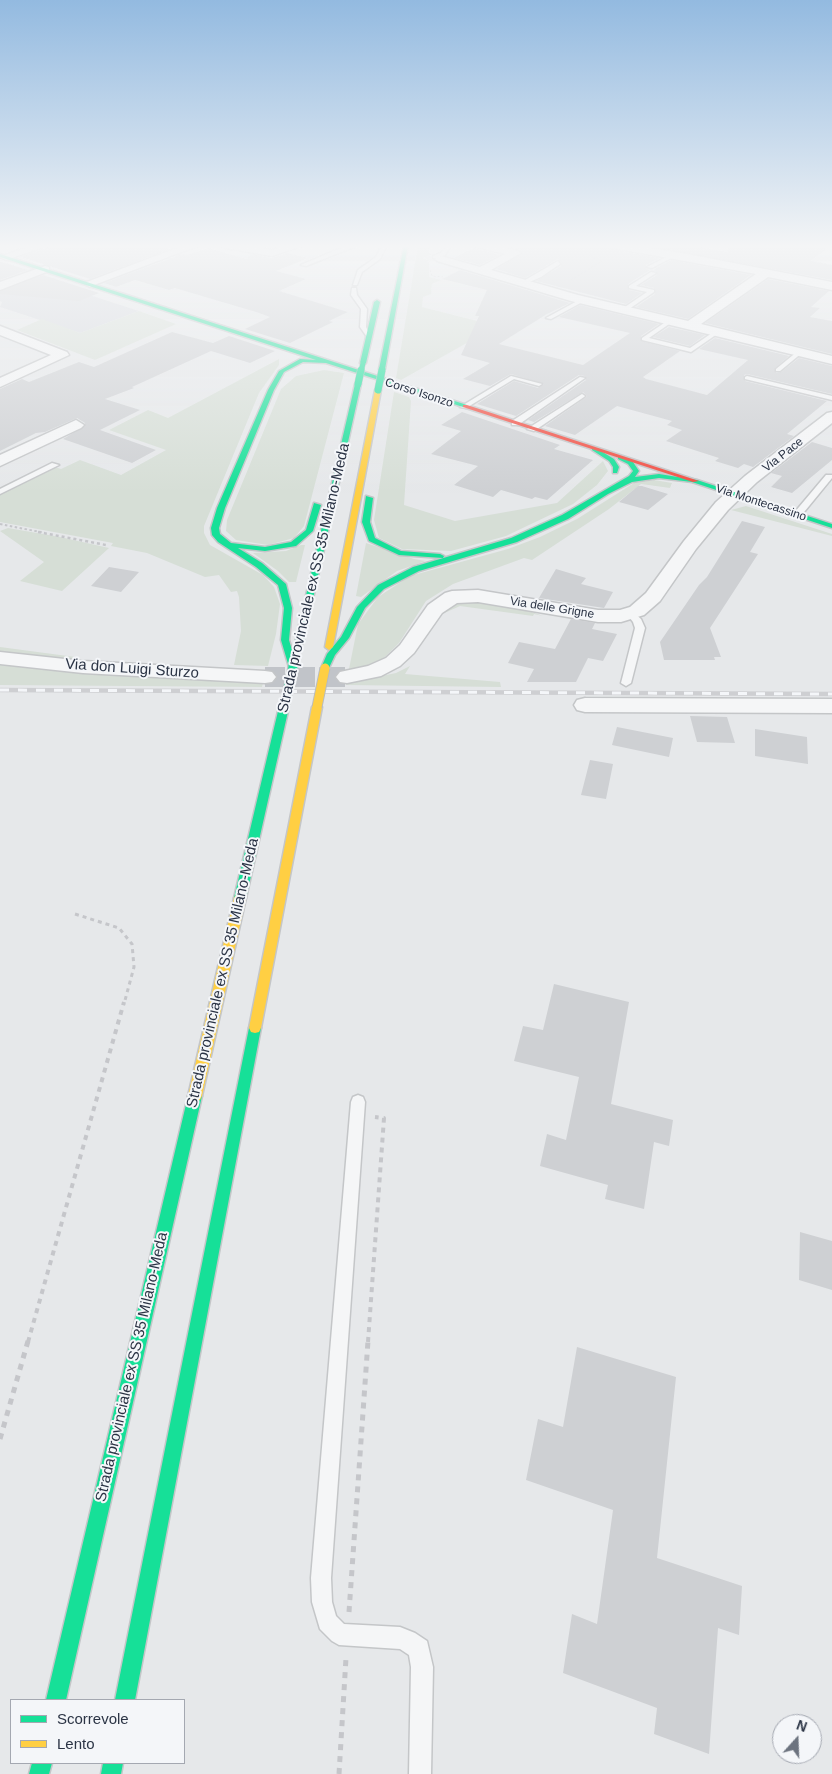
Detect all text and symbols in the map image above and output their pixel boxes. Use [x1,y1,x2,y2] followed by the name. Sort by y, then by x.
[383,375,455,411] street label: Corso Isonzo
[760,435,806,475] street label: Via Pace
[274,442,354,714] street label: Strada provinciale ex SS 35 Milano-Meda
[714,482,808,524] street label: Via Montecassino
[509,594,595,622] street label: Via delle Grigne
[65,655,199,683] street label: Via don Luigi Sturzo
[183,837,263,1109] street label: Strada provinciale ex SS 35 Milano-Meda
[92,1231,172,1503] street label: Strada provinciale ex SS 35 Milano-Meda
[10,1699,185,1764] legend
[57,1710,129,1727] text: Scorrevole
[772,1714,822,1764] north arrow
[794,1717,809,1735] text: N
[57,1735,95,1752] text: Lento

